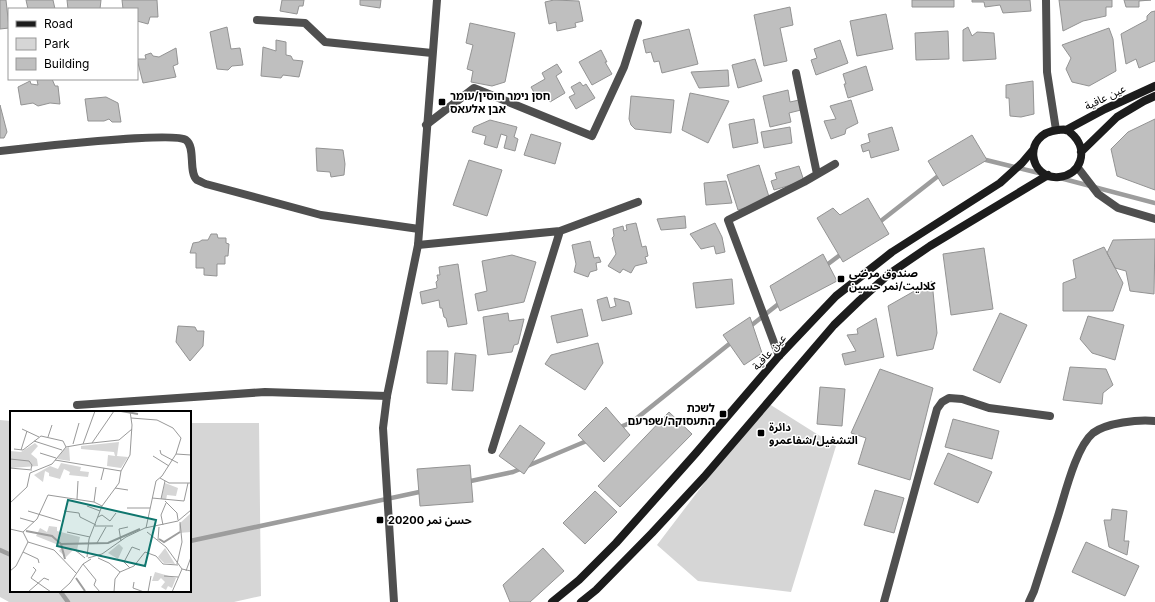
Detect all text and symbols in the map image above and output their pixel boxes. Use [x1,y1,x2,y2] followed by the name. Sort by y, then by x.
[8,8,138,80] legend
[44,16,73,31] text: Road
[44,36,70,51] text: Park
[44,56,89,71] text: Building
[1082,81,1128,113] street label: عين عافية
[450,89,550,116] place label: חסן נימר חוסין/עומר אבן אלעאס
[437,97,447,107] marker: חסן נימר חוסין/עומר אבן אלעאס
[849,266,936,293] place label: صندوق مرضى كلاليت/نمر حسين
[836,274,846,284] marker: صندوق مرضى كلاليت/نمر حسين
[749,331,789,373] street label: عين عافية
[628,401,715,428] place label: לשכת התעסוקה/שפרעם
[718,409,728,419] marker: לשכת התעסוקה/שפרעם
[10,411,191,592] inset map
[769,420,858,447] place label: دائرة التشغيل/شفاعمرو
[756,428,766,438] marker: دائرة التشغيل/شفاعمرو
[388,513,472,527] place label: حسن نمر 20200
[375,515,385,525] marker: حسن نمر 20200

